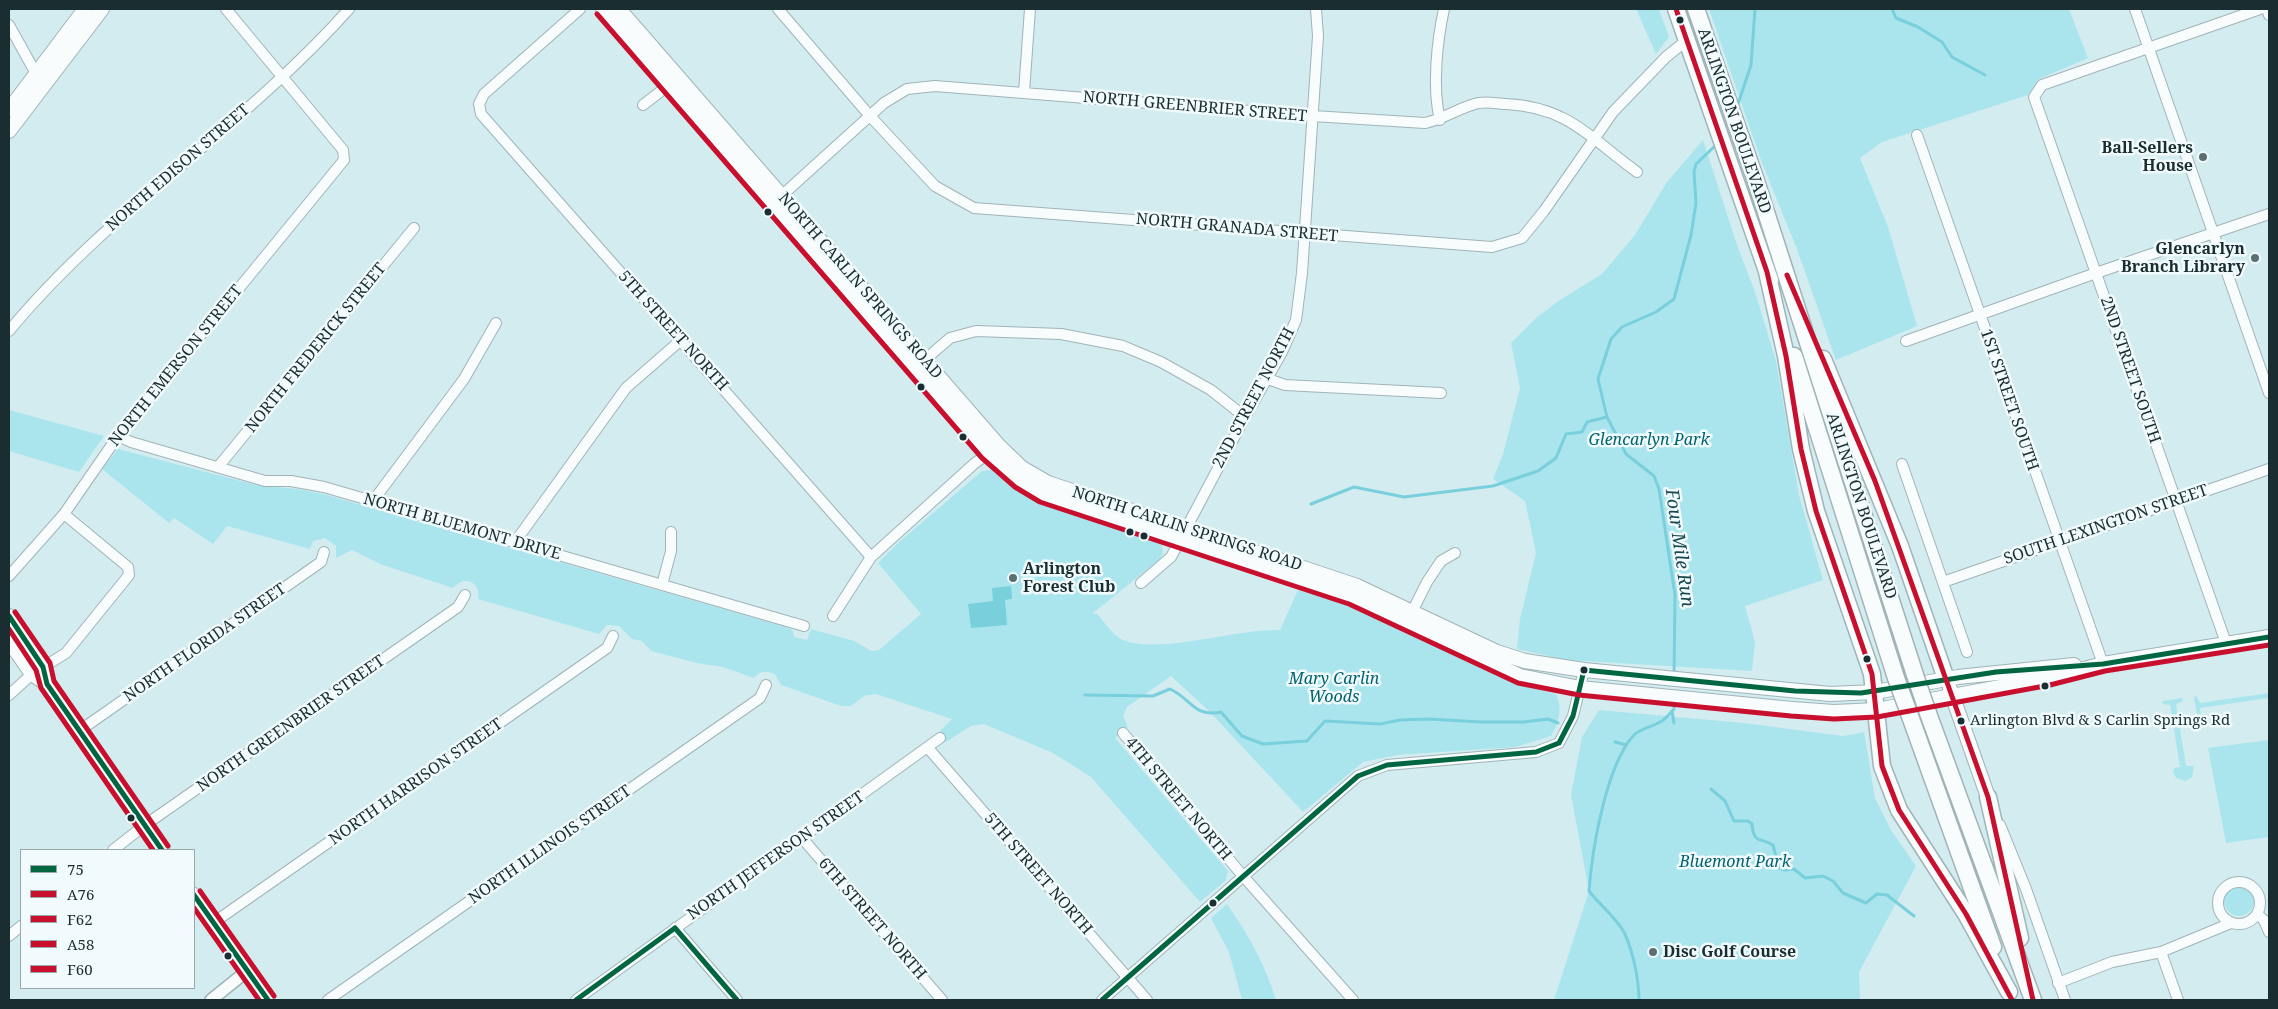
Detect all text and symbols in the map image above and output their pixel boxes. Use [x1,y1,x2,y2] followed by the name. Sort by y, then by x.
[1675,15,1685,25] unlabelled marker
[1693,26,1775,216] street label: ARLINGTON BOULEVARD
[1082,88,1308,126] street label: NORTH GREENBRIER STREET
[102,100,254,236] street label: NORTH EDISON STREET
[2102,138,2193,176] place label: Ball-Sellers House
[2197,151,2209,163] marker: Ball-Sellers House
[774,189,946,383] street label: NORTH CARLIN SPRINGS ROAD
[763,207,773,217] unlabelled marker
[1135,210,1339,246] street label: NORTH GRANADA STREET
[2121,239,2245,277] place label: Glencarlyn Branch Library
[2249,252,2261,264] marker: Glencarlyn Branch Library
[242,259,390,437] street label: NORTH FREDERICK STREET
[614,267,732,395] street label: 5TH STREET NORTH
[105,282,247,450] street label: NORTH EMERSON STREET
[2096,294,2164,446] street label: 2ND STREET SOUTH
[1209,324,1299,472] street label: 2ND STREET NORTH
[1976,327,2042,473] street label: 1ST STREET SOUTH
[916,382,926,392] unlabelled marker
[1822,410,1900,602] street label: ARLINGTON BOULEVARD
[1588,430,1710,450] park label: Glencarlyn Park
[958,432,968,442] unlabelled marker
[2001,481,2211,569] street label: SOUTH LEXINGTON STREET
[1070,483,1304,575] street label: NORTH CARLIN SPRINGS ROAD
[1660,488,1698,608] water label: Four Mile Run
[361,490,563,564] street label: NORTH BLUEMONT DRIVE
[1125,527,1135,537] unlabelled marker
[1139,531,1149,541] unlabelled marker
[1023,559,1115,597] place label: Arlington Forest Club
[1007,572,1019,584] marker: Arlington Forest Club
[120,580,290,706] street label: NORTH FLORIDA STREET
[193,652,389,796] street label: NORTH GREENBRIER STREET
[1862,654,1872,664] unlabelled marker
[1579,665,1589,675] unlabelled marker
[1289,669,1379,707] park label: Mary Carlin Woods
[2040,681,2050,691] unlabelled marker
[1970,712,2230,730] place label: Arlington Blvd & S Carlin Springs Rd
[326,715,506,849] street label: NORTH HARRISON STREET
[1956,716,1966,726] marker: Arlington Blvd & S Carlin Springs Rd
[1121,733,1235,865] street label: 4TH STREET NORTH
[465,782,635,908] street label: NORTH ILLINOIS STREET
[684,788,868,924] street label: NORTH JEFFERSON STREET
[980,809,1096,939] street label: 5TH STREET NORTH
[126,813,136,823] unlabelled marker
[20,849,195,989] legend
[1679,852,1791,872] park label: Bluemont Park
[814,854,930,984] street label: 6TH STREET NORTH
[67,859,84,879] text: 75
[67,884,94,904] text: A76
[1208,898,1218,908] unlabelled marker
[67,909,93,929] text: F62
[67,934,94,954] text: A58
[1663,942,1796,962] place label: Disc Golf Course
[1647,946,1659,958] marker: Disc Golf Course
[223,951,233,961] unlabelled marker
[67,959,93,979] text: F60

